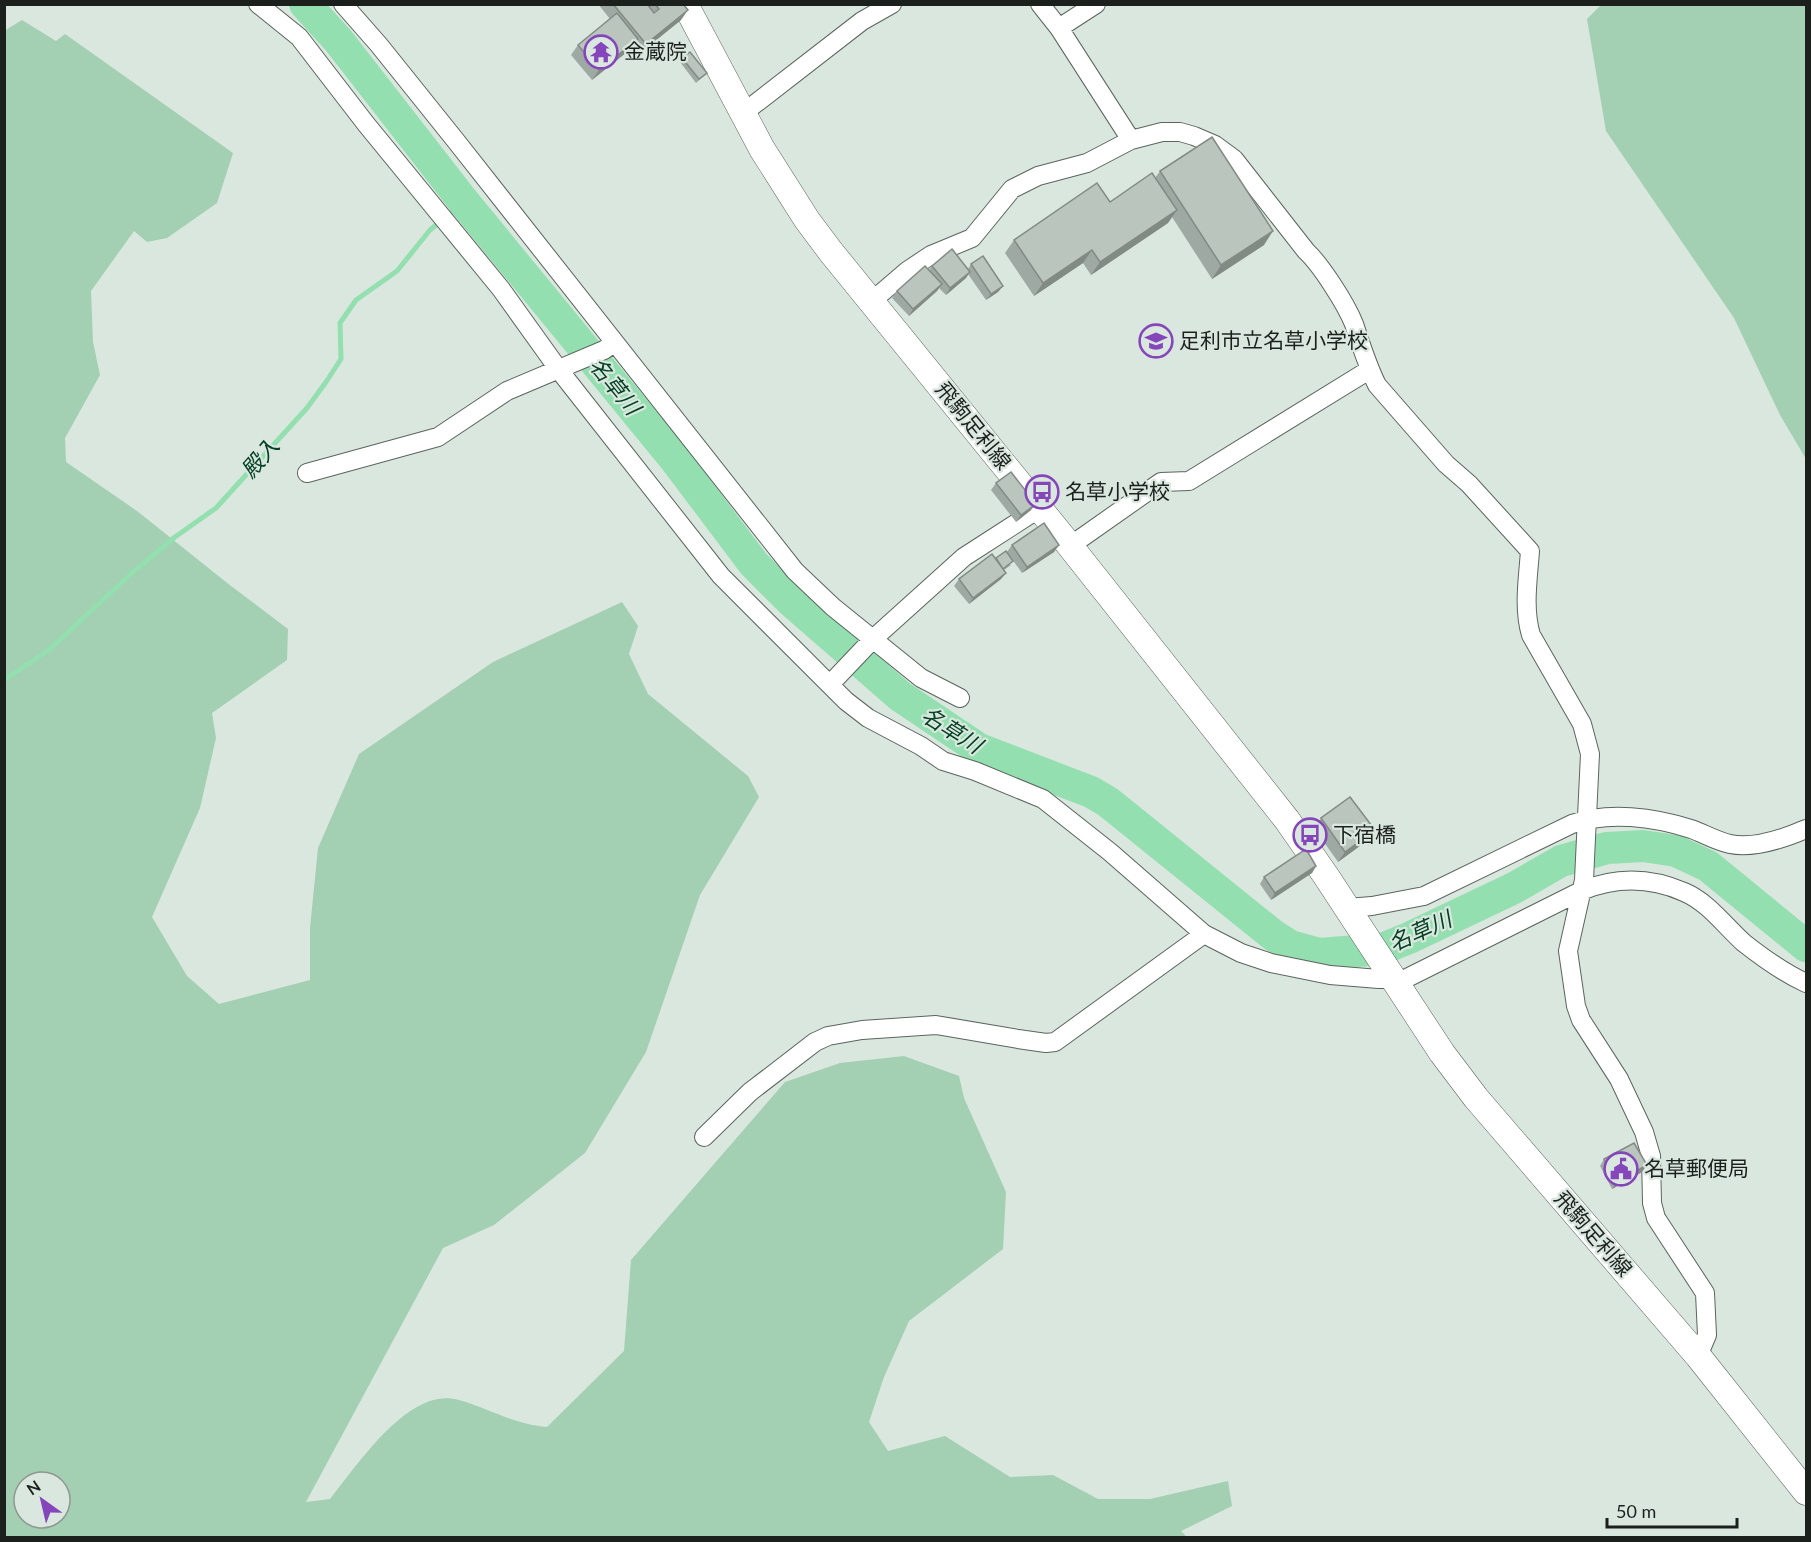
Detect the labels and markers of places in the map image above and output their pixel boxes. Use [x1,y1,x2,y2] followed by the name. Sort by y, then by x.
[583,34,619,70] temple icon: 金蔵院
[624,38,687,63] place label: 金蔵院
[1138,323,1174,359] school or university icon: 足利市立名草小学校
[1179,327,1368,352] place label: 足利市立名草小学校
[1024,474,1060,510] bus stop icon: 名草小学校
[1065,478,1170,503] place label: 名草小学校
[1292,817,1328,853] bus stop icon: 下宿橋
[1333,821,1396,846] place label: 下宿橋
[1603,1151,1639,1187] public building icon: 名草郵便局
[1644,1155,1749,1180] place label: 名草郵便局

